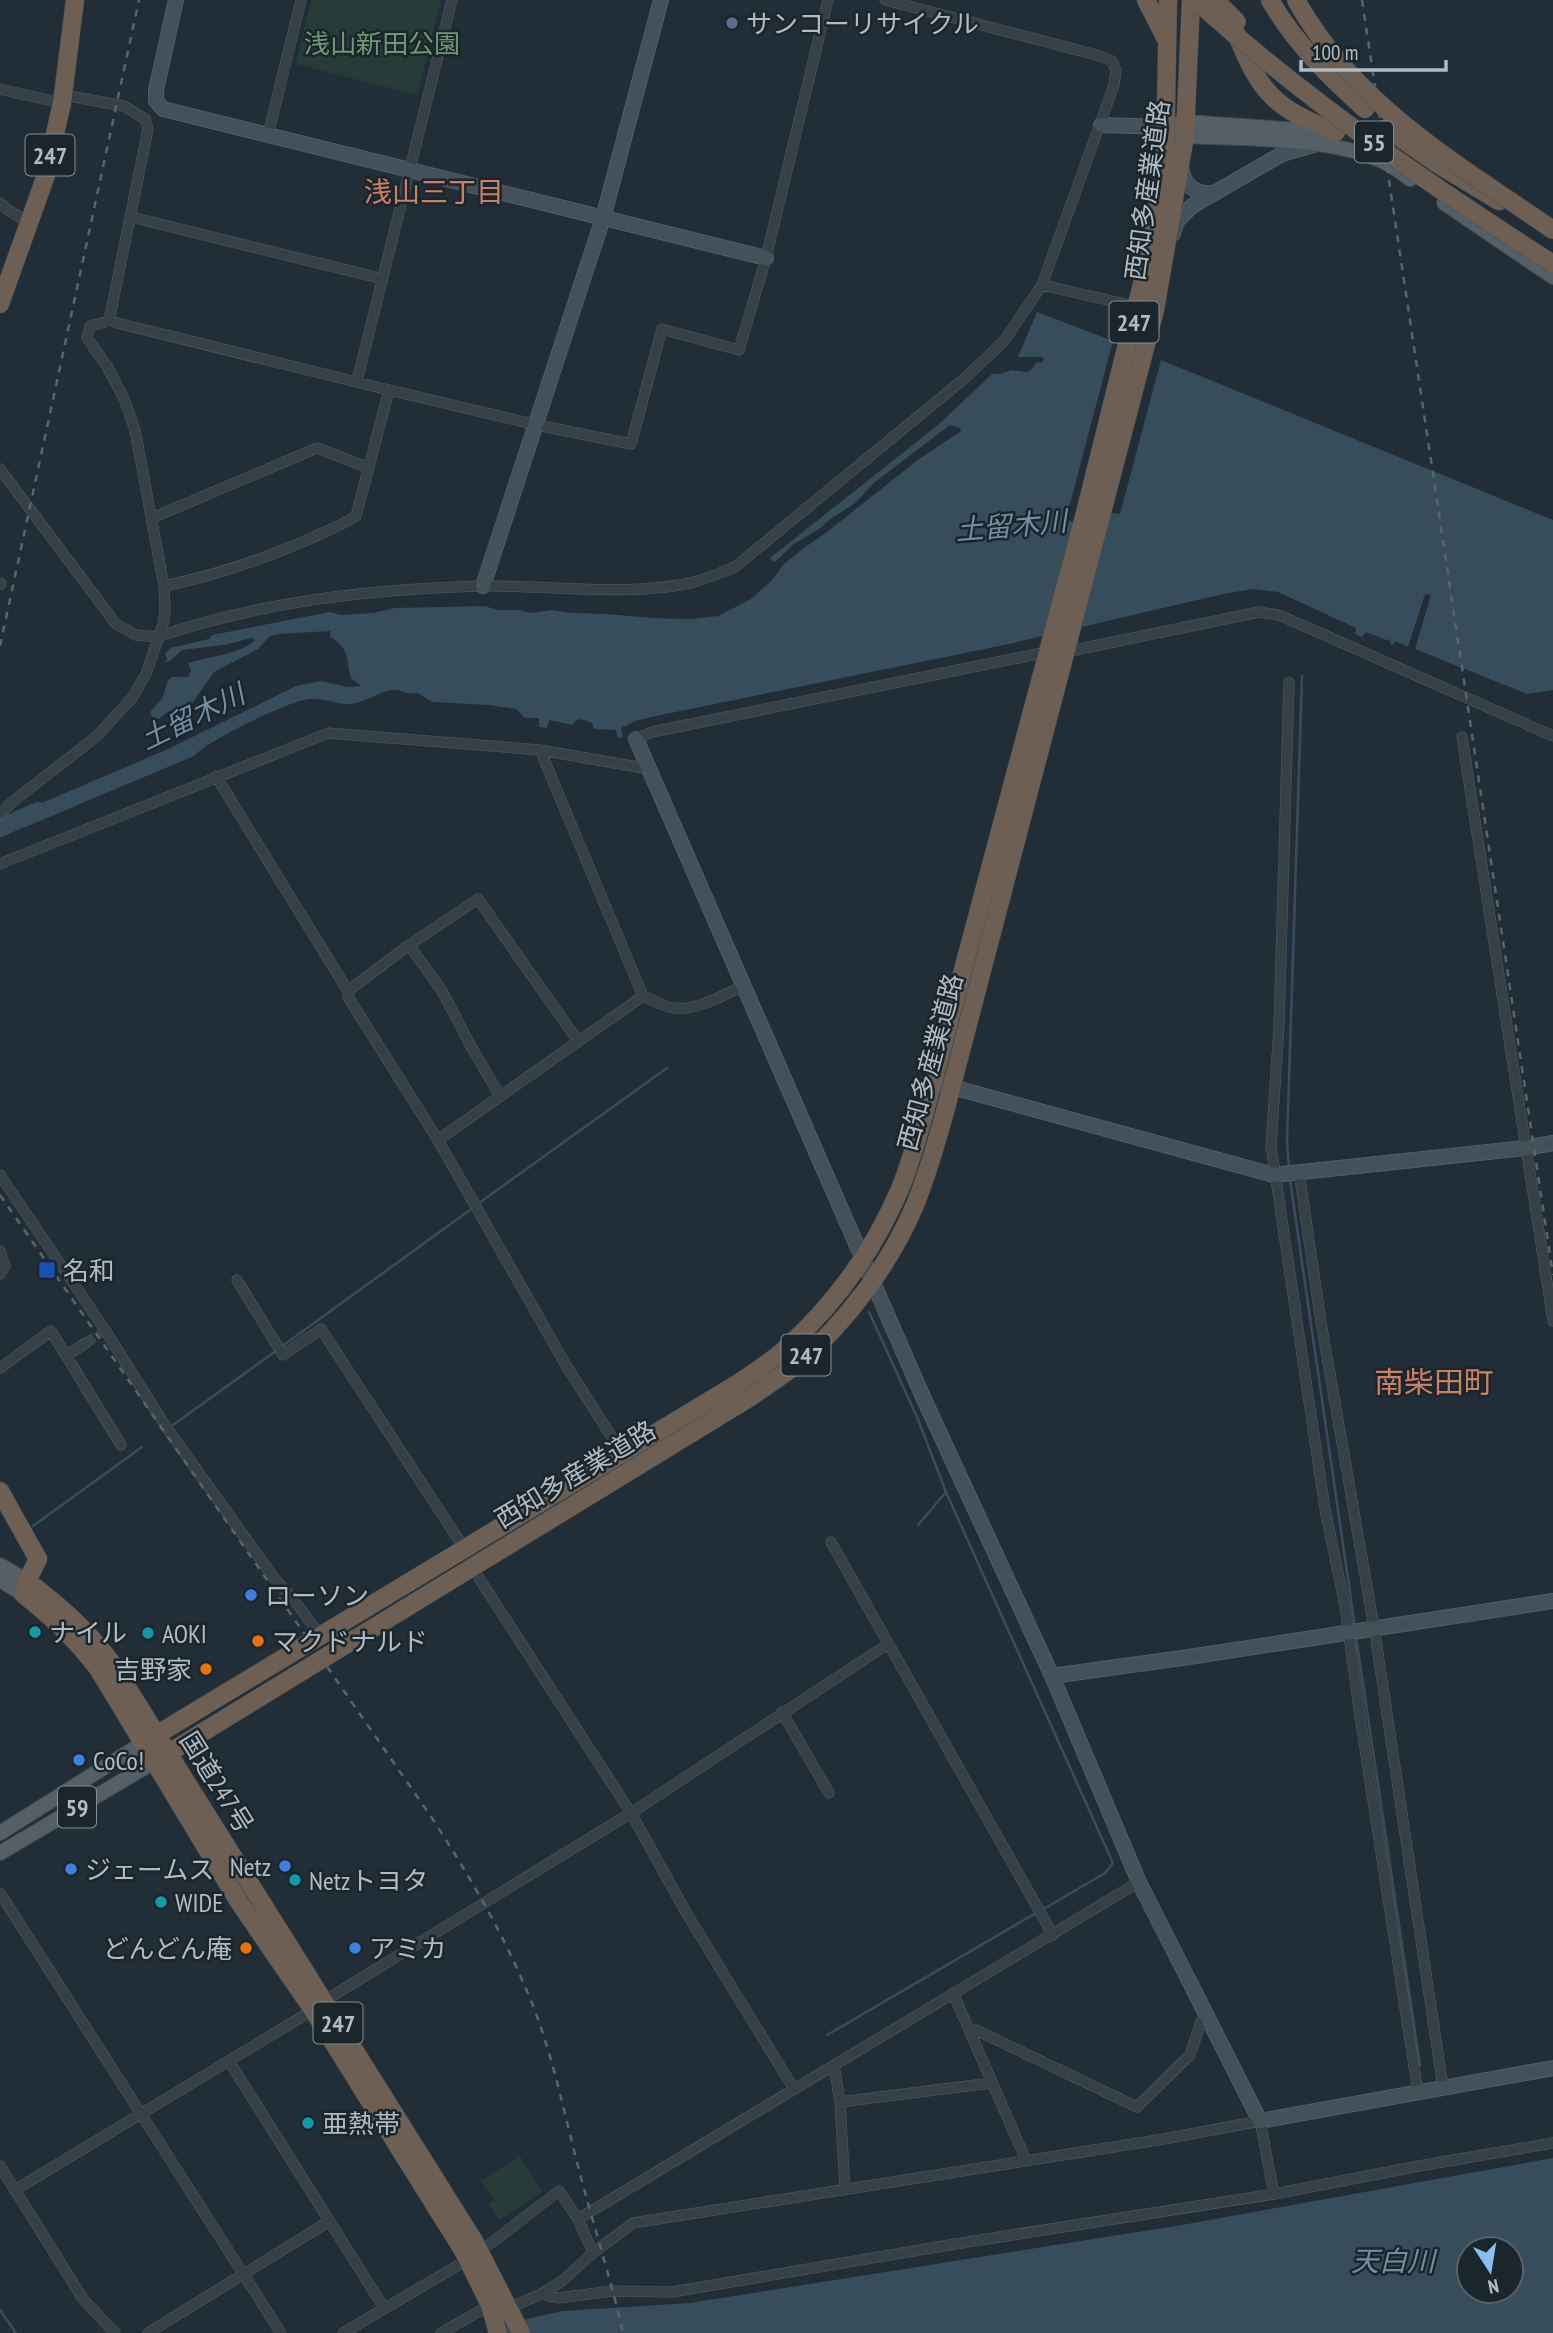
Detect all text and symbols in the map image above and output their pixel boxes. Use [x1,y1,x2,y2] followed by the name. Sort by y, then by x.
[746,7,979,40] place label: サンコーリサイクル
[724,15,740,31] marker: サンコーリサイクル
[304,27,460,60] park label: 浅山新田公園
[1301,28,1446,72] scale bar
[1312,39,1358,66] text: 100 m
[1118,98,1176,282] street label: 西知多産業道路
[1355,122,1393,162] road number: 55
[26,134,74,176] road number: 247
[364,173,504,210] district label: 浅山三丁目
[1110,302,1158,342] road number: 247
[954,501,1071,548] water label: 土留木川
[134,674,253,757] water label: 土留木川
[891,970,969,1154] street label: 西知多産業道路
[63,1254,115,1287] place label: 名和
[37,1260,57,1280] marker: 名和
[782,1335,830,1376] road number: 247
[1374,1362,1494,1401] district label: 南柴田町
[488,1413,662,1535] street label: 西知多産業道路
[265,1579,369,1612] place label: ローソン
[243,1587,259,1603] marker: ローソン
[49,1616,127,1649] place label: ナイル
[162,1617,207,1650] place label: AOKI
[27,1624,43,1640] marker: ナイル
[140,1625,156,1641] marker: AOKI
[272,1625,428,1658] place label: マクドナルド
[250,1633,266,1649] marker: マクドナルド
[114,1653,192,1686] place label: 吉野家
[198,1661,214,1677] marker: 吉野家
[173,1725,261,1839] street label: 国道247号
[93,1744,144,1777] place label: CoCo!
[71,1752,87,1768] marker: CoCo!
[58,1787,96,1828] road number: 59
[230,1850,271,1883] place label: Netz
[85,1853,214,1886] place label: ジェームス
[277,1858,293,1874] marker: Netz
[63,1861,79,1877] marker: ジェームス
[309,1864,428,1897] place label: Netzトヨタ
[287,1872,303,1888] marker: Netzトヨタ
[175,1886,223,1919] place label: WIDE
[153,1894,169,1910] marker: WIDE
[103,1932,232,1965] place label: どんどん庵
[369,1932,446,1965] place label: アミカ
[238,1940,254,1956] marker: どんどん庵
[347,1940,363,1956] marker: アミカ
[314,2002,362,2044] road number: 247
[322,2107,400,2140] place label: 亜熱帯
[300,2115,316,2131] marker: 亜熱帯
[1455,2235,1525,2305] north arrow
[1351,2242,1438,2279] water label: 天白川
[1486,2274,1501,2299] text: N

